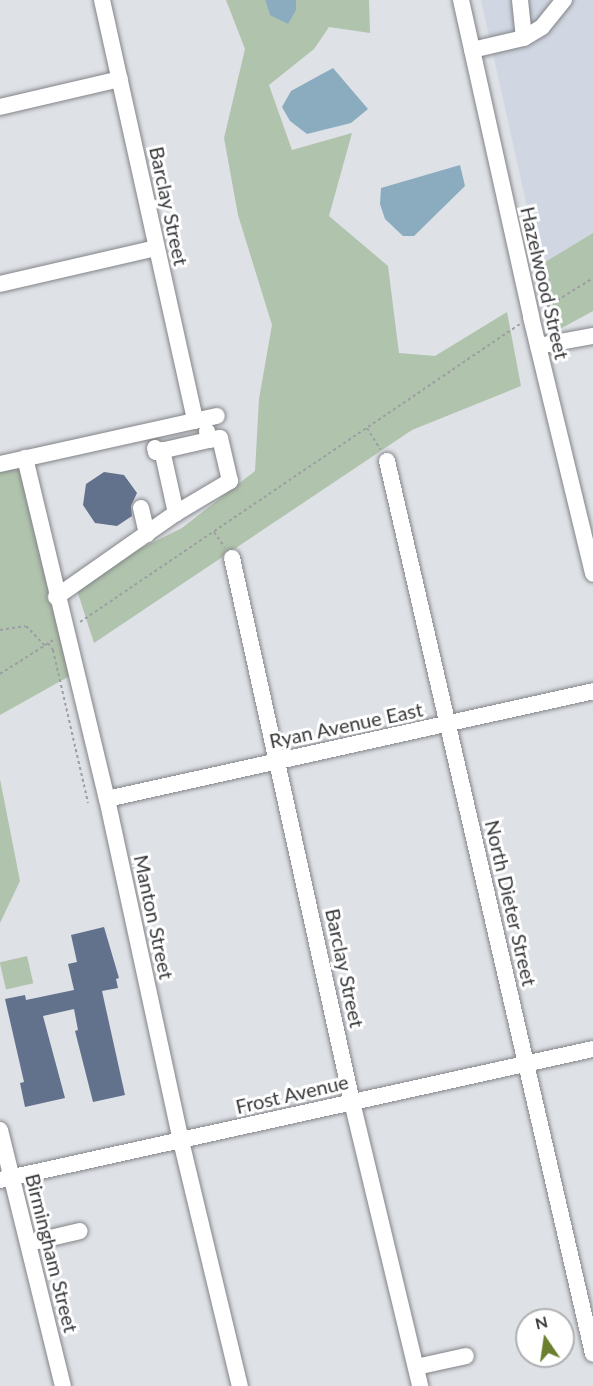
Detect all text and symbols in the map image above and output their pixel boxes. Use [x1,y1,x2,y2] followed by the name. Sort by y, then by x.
[145,144,193,268] street label: Barclay Street
[516,204,574,362] street label: Hazelwood Street
[267,697,425,753] street label: Ryan Avenue East
[480,817,542,989] street label: North Dieter Street
[129,853,179,981] street label: Manton Street
[321,906,369,1030] street label: Barclay Street
[233,1069,351,1119] street label: Frost Avenue
[21,1171,83,1335] street label: Birmingham Street
[515,1308,575,1368] north arrow
[533,1311,549,1333] text: N

